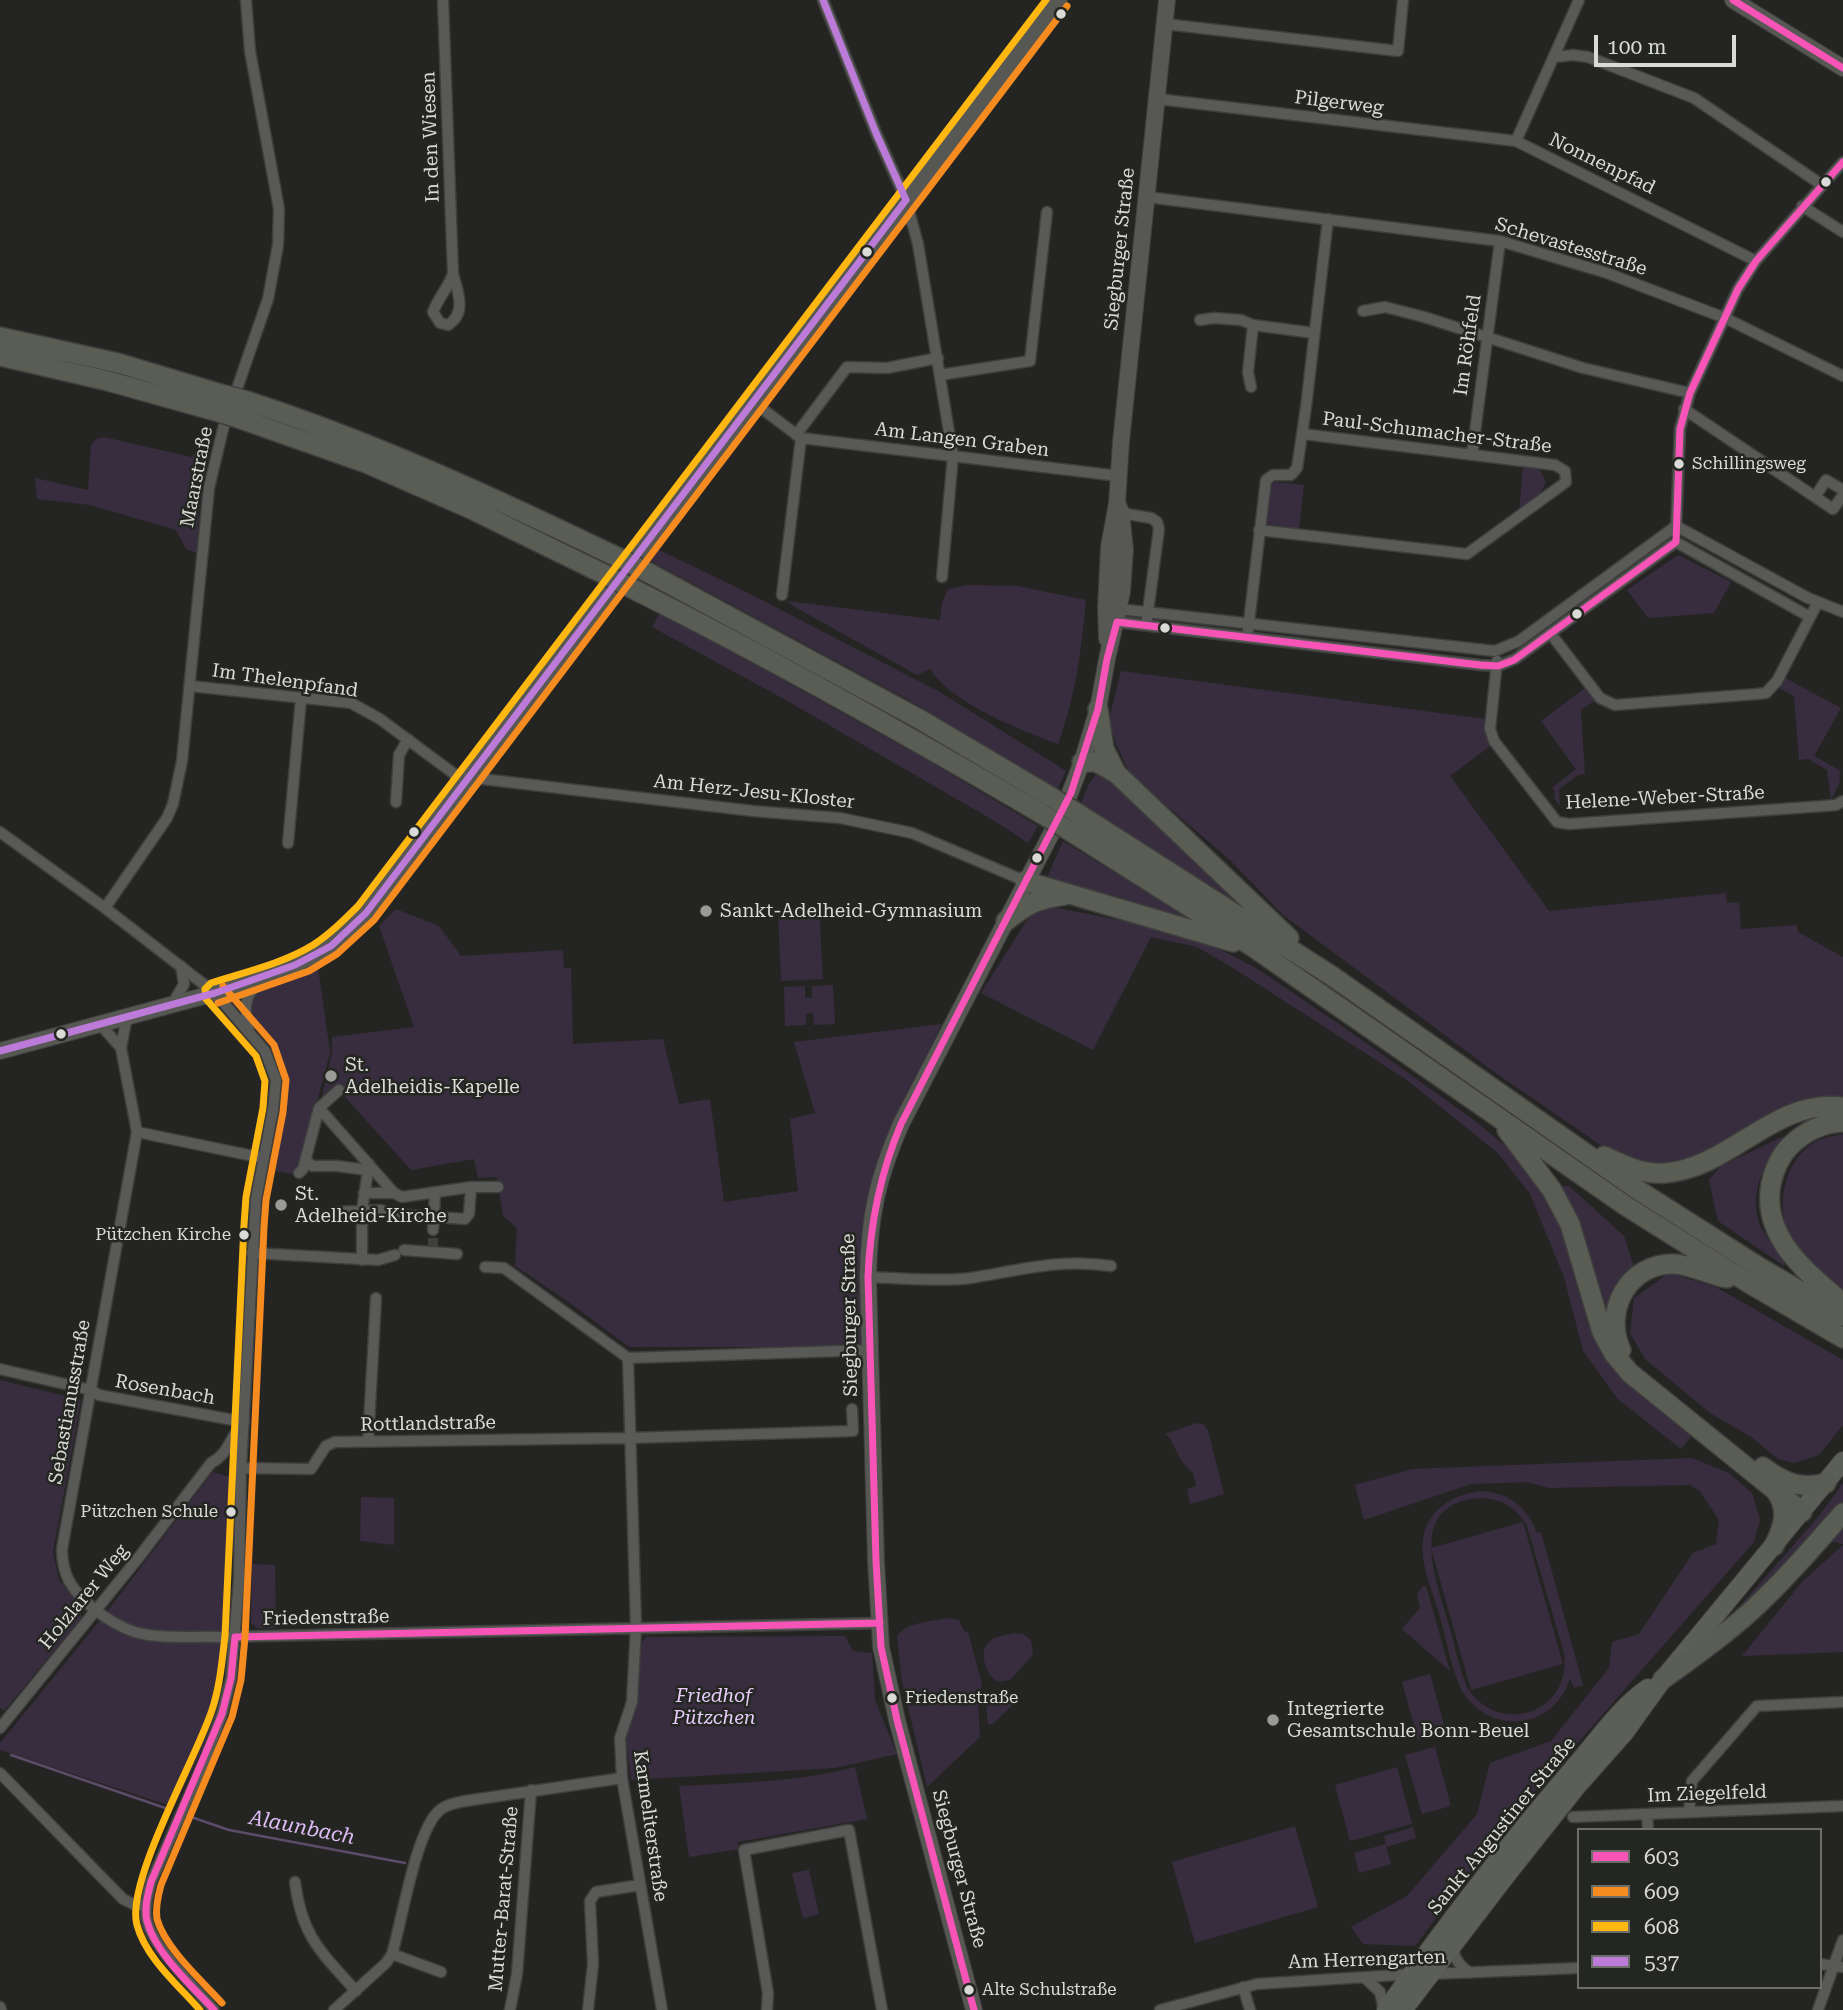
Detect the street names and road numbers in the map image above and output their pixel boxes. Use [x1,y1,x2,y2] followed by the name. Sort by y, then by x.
[417,71,445,203] street label: In den Wiesen
[1293,86,1385,120] street label: Pilgerweg
[1545,128,1659,200] street label: Nonnenpfad
[1100,167,1140,331] street label: Siegburger Straße
[1492,213,1650,281] street label: Schevastesstraße
[1450,293,1486,397] street label: Im Röhfeld
[1321,408,1553,458] street label: Paul-Schumacher-Straße
[874,418,1050,462] street label: Am Langen Graben
[176,425,218,529] street label: Maarstraße
[211,659,359,703] street label: Im Thelenpfand
[652,770,856,814] street label: Am Herz-Jesu-Kloster
[1565,781,1765,815] street label: Helene-Weber-Straße
[837,1233,863,1397] street label: Siegburger Straße
[44,1318,96,1486] street label: Sebastianusstraße
[113,1370,217,1410] street label: Rosenbach
[360,1411,496,1437] street label: Rottlandstraße
[35,1540,133,1654] street label: Holzlarer Weg
[262,1605,390,1631] street label: Friedenstraße
[1423,1732,1581,1920] street label: Sankt Augustiner Straße
[628,1749,672,1903] street label: Karmeliterstraße
[1647,1781,1767,1807] street label: Im Ziegelfeld
[927,1787,991,1951] street label: Siegburger Straße
[485,1805,523,1993] street label: Mutter-Barat-Straße
[1288,1946,1446,1974] street label: Am Herrengarten

